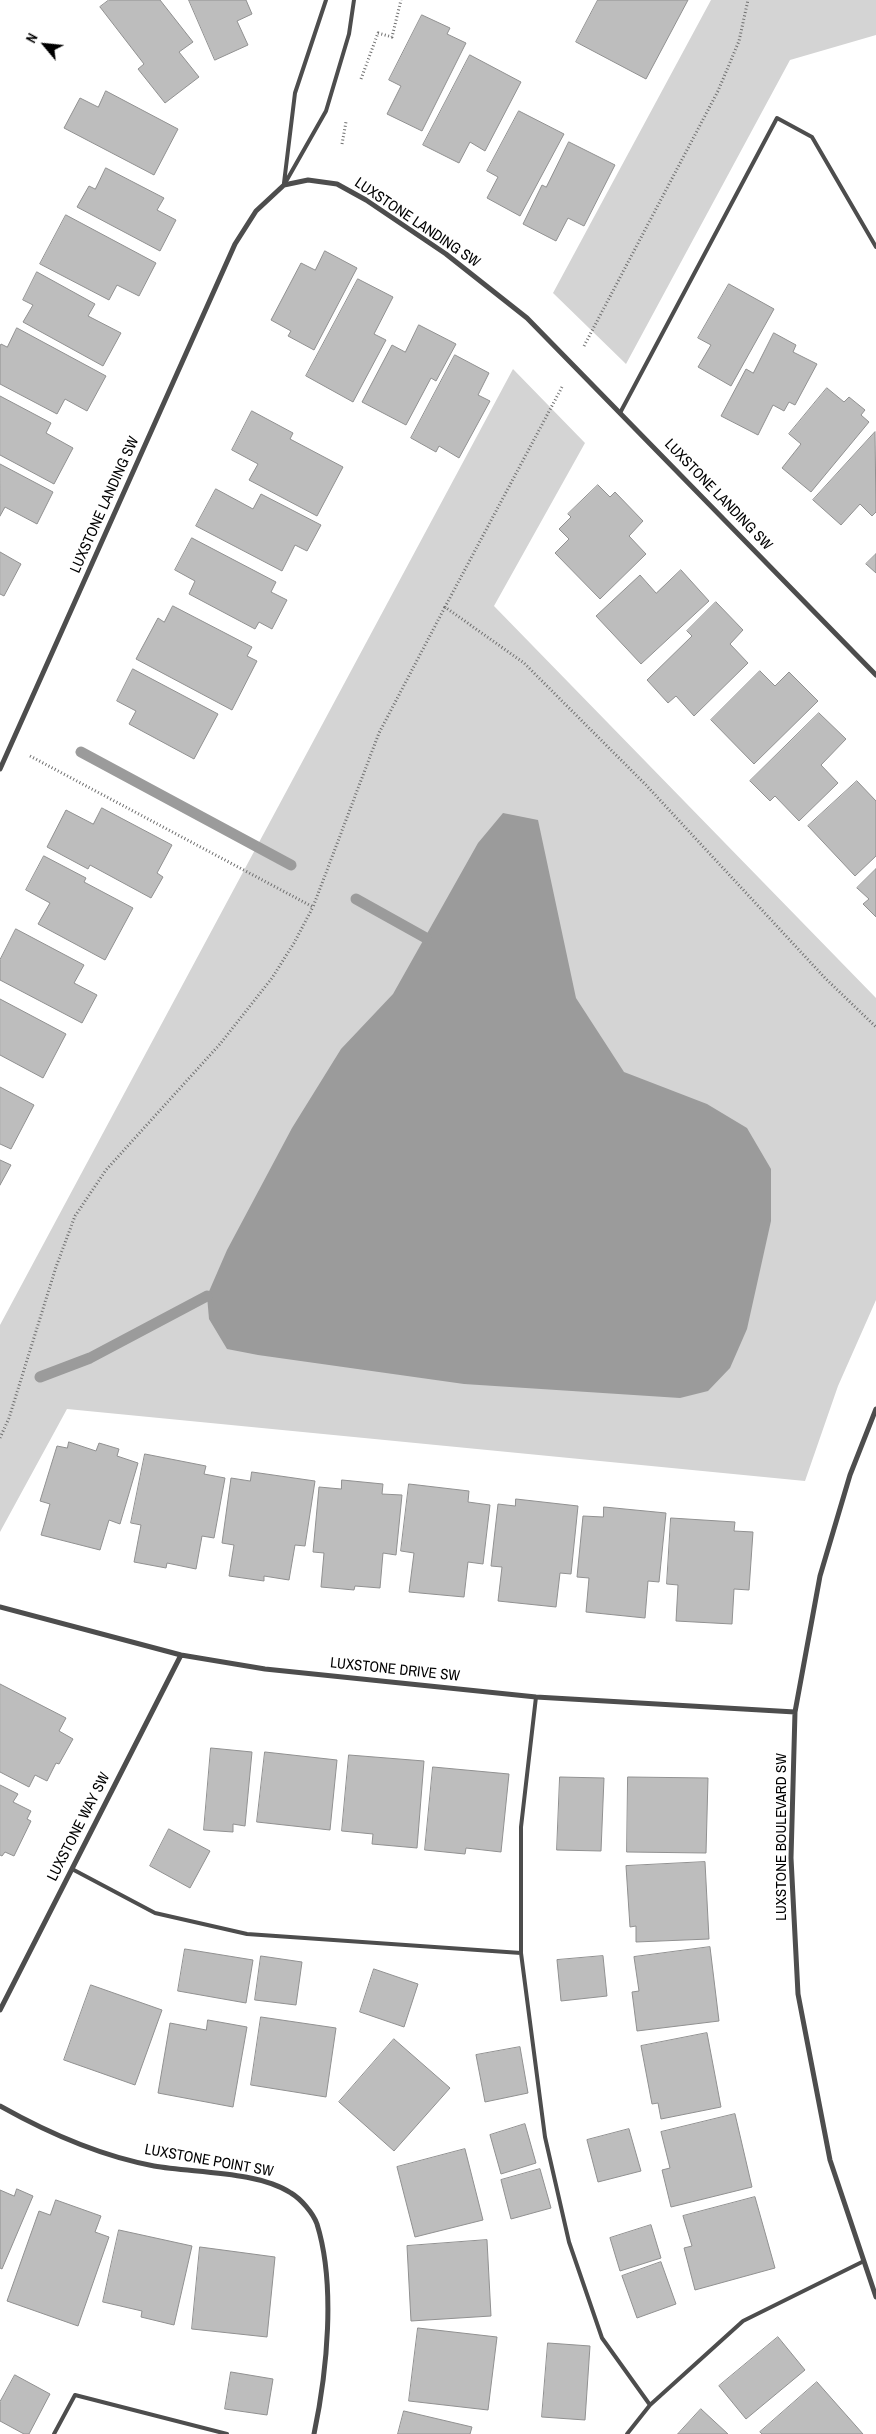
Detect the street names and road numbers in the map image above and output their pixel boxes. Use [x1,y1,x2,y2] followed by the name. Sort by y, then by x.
[351,174,483,272] street label: LUXSTONE LANDING SW
[67,434,143,576] street label: LUXSTONE LANDING SW
[660,436,776,554] street label: LUXSTONE LANDING SW
[329,1654,461,1686] street label: LUXSTONE DRIVE SW
[773,1753,791,1921] street label: LUXSTONE BOULEVARD SW
[44,1770,114,1884] street label: LUXSTONE WAY SW
[143,2141,275,2181] street label: LUXSTONE POINT SW

